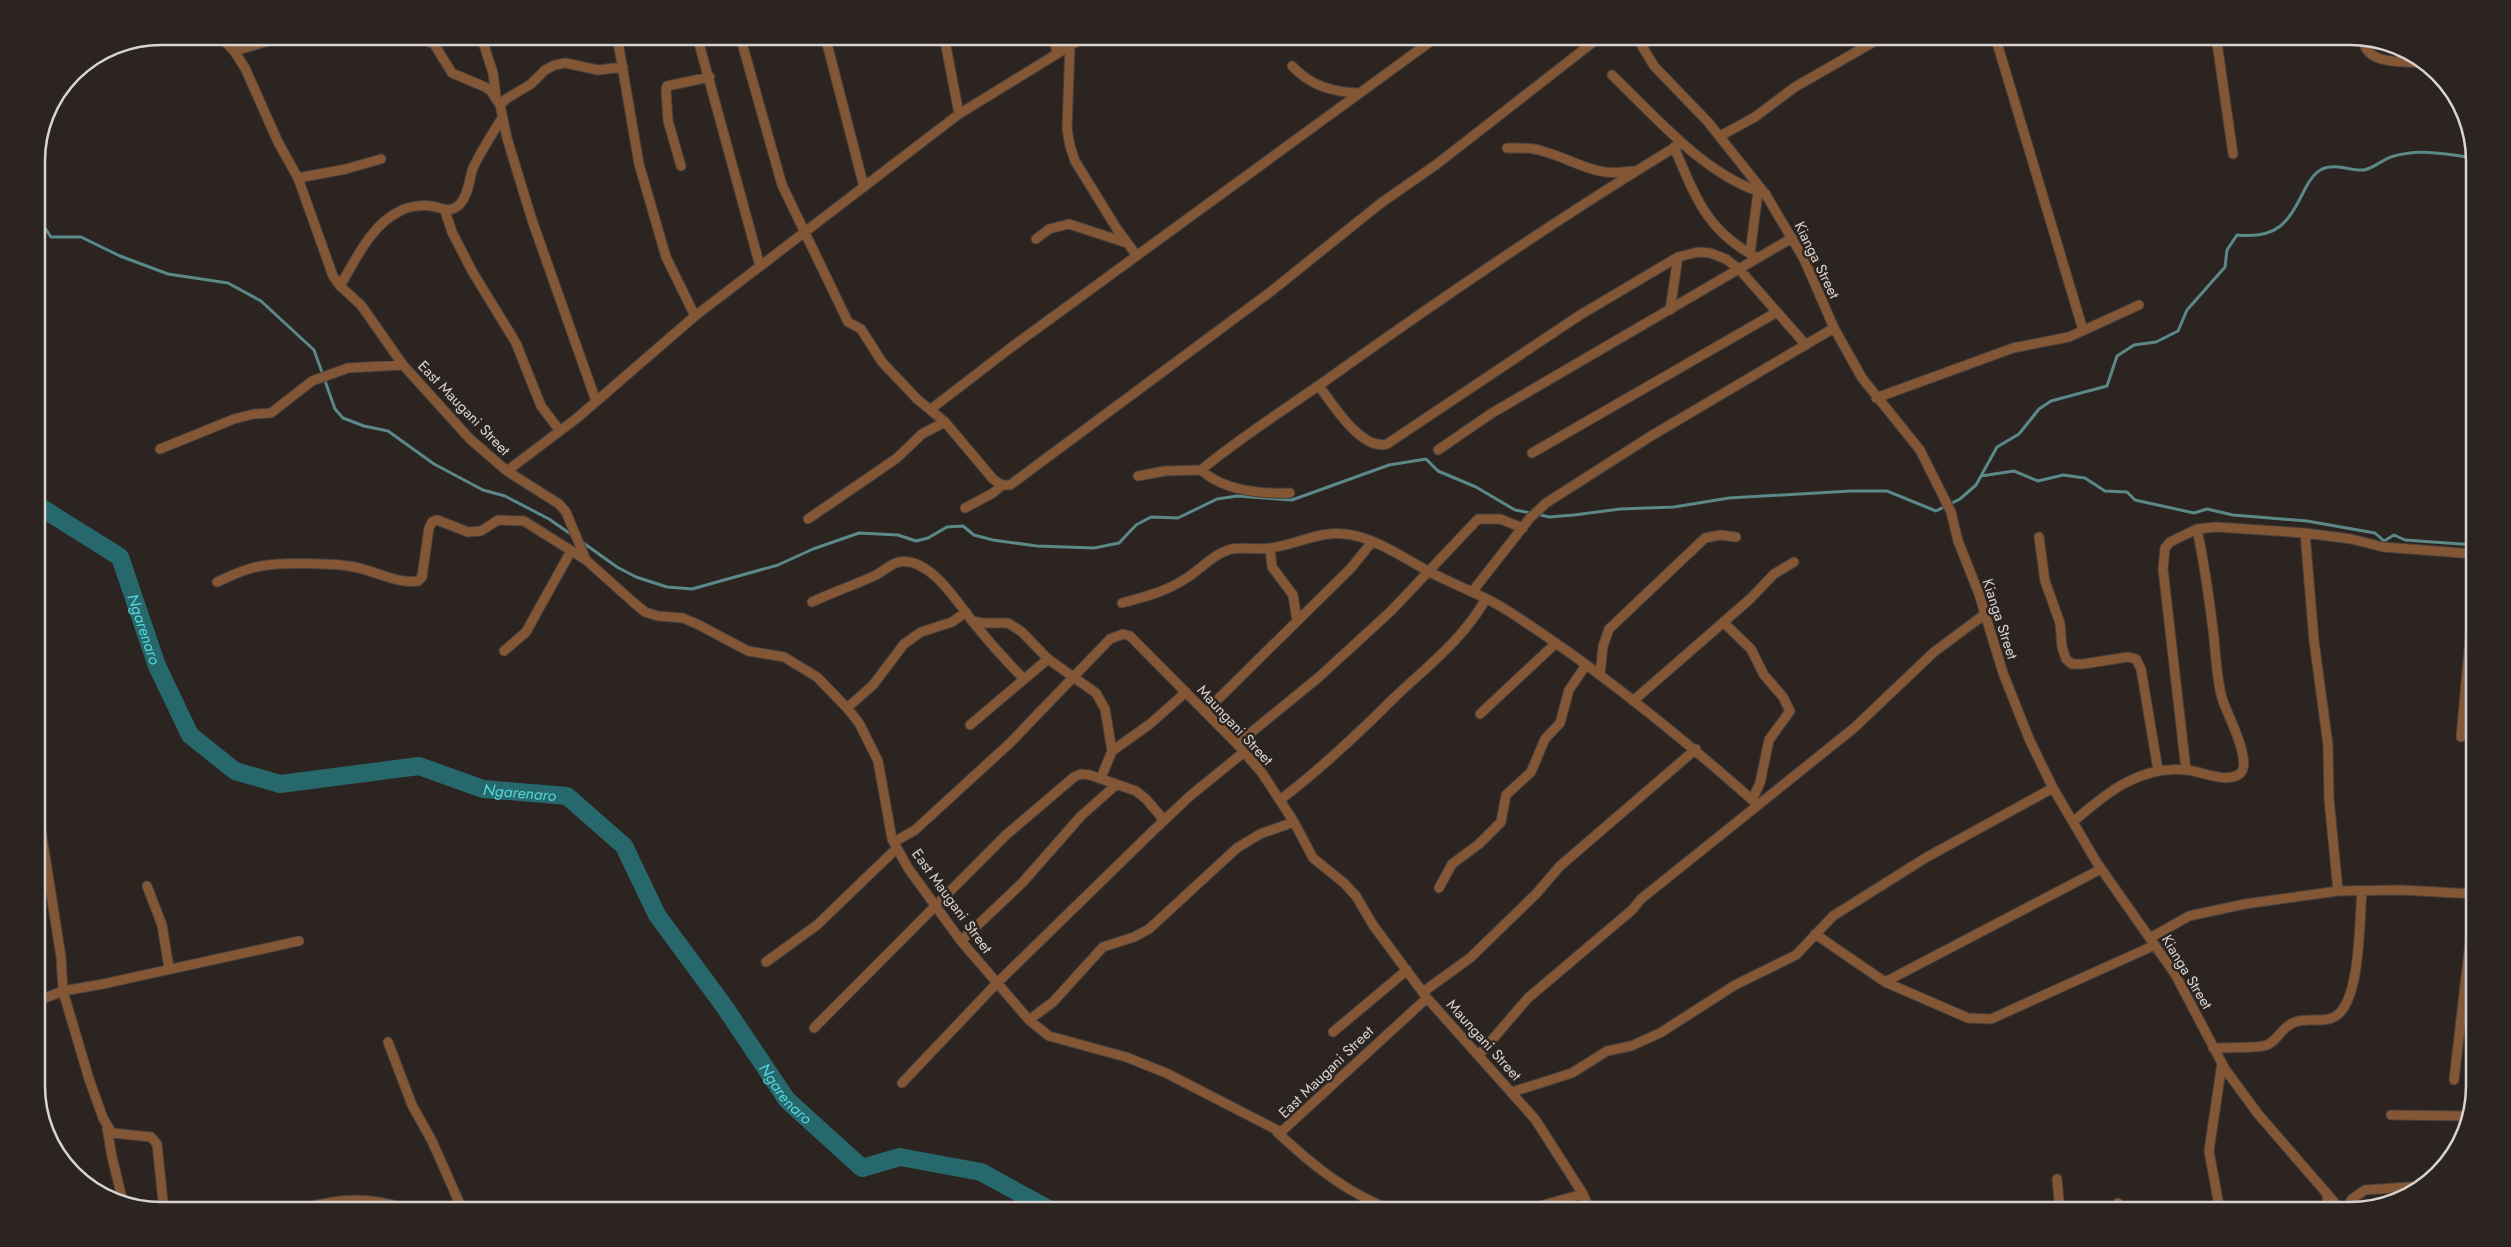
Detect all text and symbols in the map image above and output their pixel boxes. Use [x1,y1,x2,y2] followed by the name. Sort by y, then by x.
[1789,218,1845,303] street label: Kianga Street
[413,356,515,461] street label: East Maugani Street
[1977,576,2023,662] street label: Kianga Street
[121,591,167,668] water label: Ngarenaro
[1192,680,1278,770] street label: Maungani Street
[482,778,558,807] water label: Ngarenaro
[906,844,998,958] street label: East Maugani Street
[2156,931,2218,1014] street label: Kianga Street
[1441,994,1527,1086] street label: Maungani Street
[1274,1021,1379,1123] street label: East Maugani Street
[753,1058,818,1130] water label: Ngarenaro

